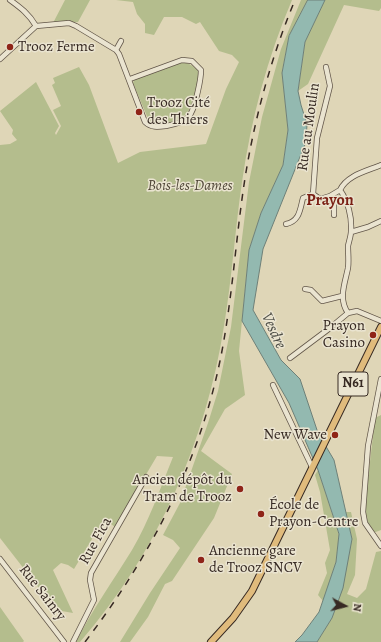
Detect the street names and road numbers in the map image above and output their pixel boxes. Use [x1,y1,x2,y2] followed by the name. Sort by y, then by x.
[294,82,324,172] street label: Rue au Moulin
[338,372,368,396] road number: N61
[76,514,116,568] street label: Rue Fica
[15,561,69,625] street label: Rue Sainry

